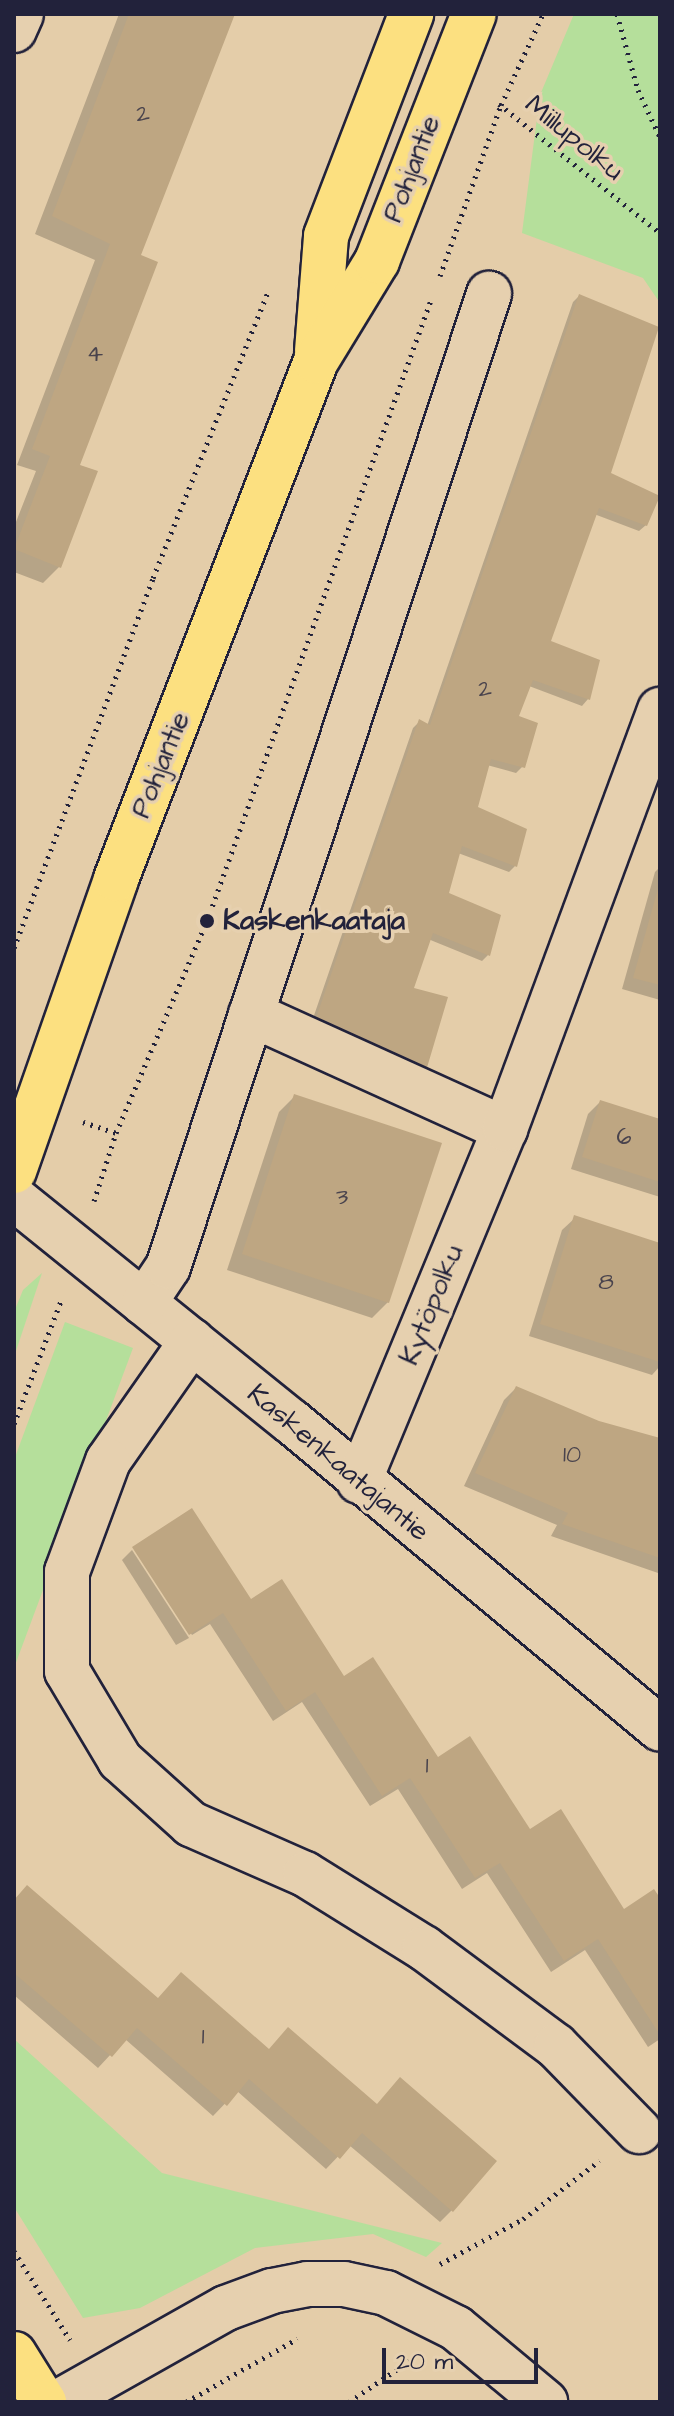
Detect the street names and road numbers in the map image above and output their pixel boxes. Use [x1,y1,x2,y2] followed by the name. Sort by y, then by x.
[518,88,630,188] street label: Miilupolku
[376,111,448,227] street label: Pohjantie
[125,707,197,823] street label: Pohjantie
[393,1240,471,1370] street label: Kytöpolku
[240,1377,436,1549] street label: Kaskenkaatajantie

